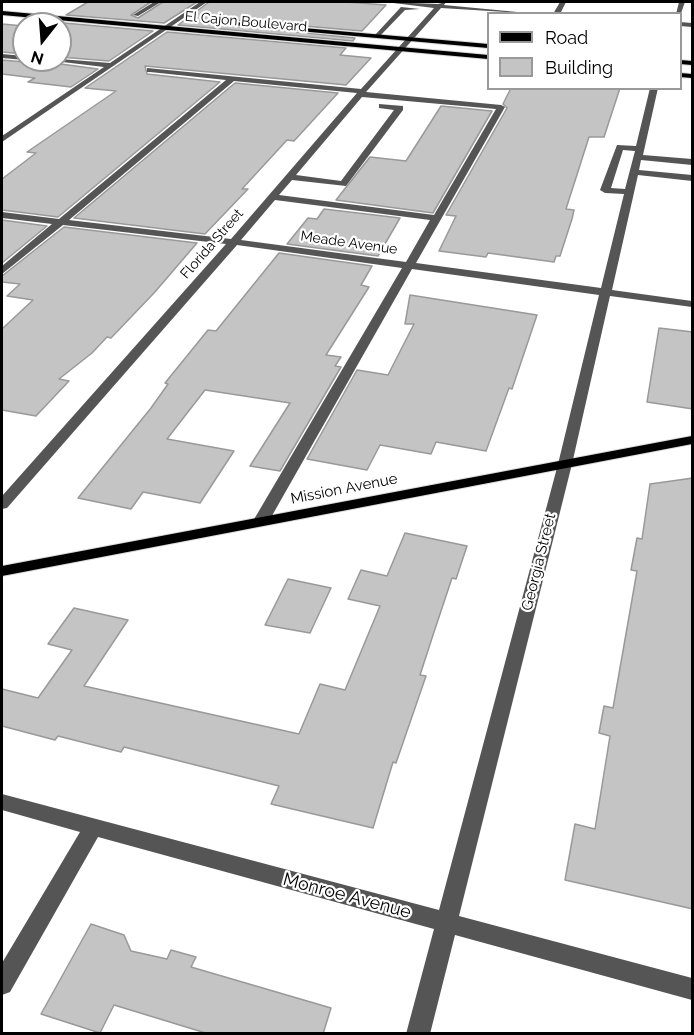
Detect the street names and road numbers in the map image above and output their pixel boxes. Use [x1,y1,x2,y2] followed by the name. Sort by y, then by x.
[184,8,308,36] street label: El Cajon Boulevard
[177,206,247,282] street label: Florida Street
[299,228,399,258] street label: Meade Avenue
[289,470,399,508] street label: Mission Avenue
[518,511,560,613] street label: Georgia Street
[281,868,413,924] street label: Monroe Avenue

